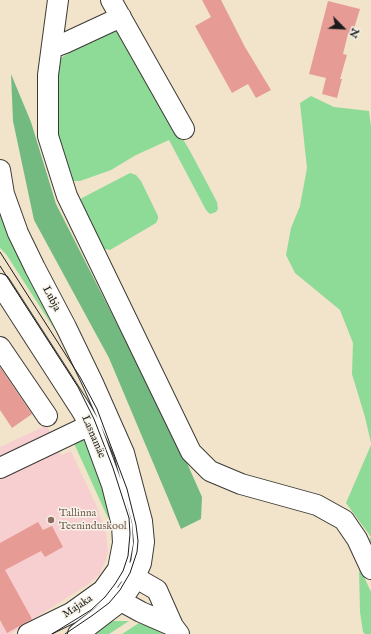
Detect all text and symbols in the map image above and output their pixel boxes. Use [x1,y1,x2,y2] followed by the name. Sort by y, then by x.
[323,8,363,48] north arrow
[346,26,362,40] text: N
[39,284,63,314] street label: Lubja
[78,414,108,460] street label: Lasnamäe
[59,507,127,533] place label: Tallinna Teeninduskool
[46,515,56,525] marker: Tallinna Teeninduskool
[61,592,95,622] street label: Majaka

